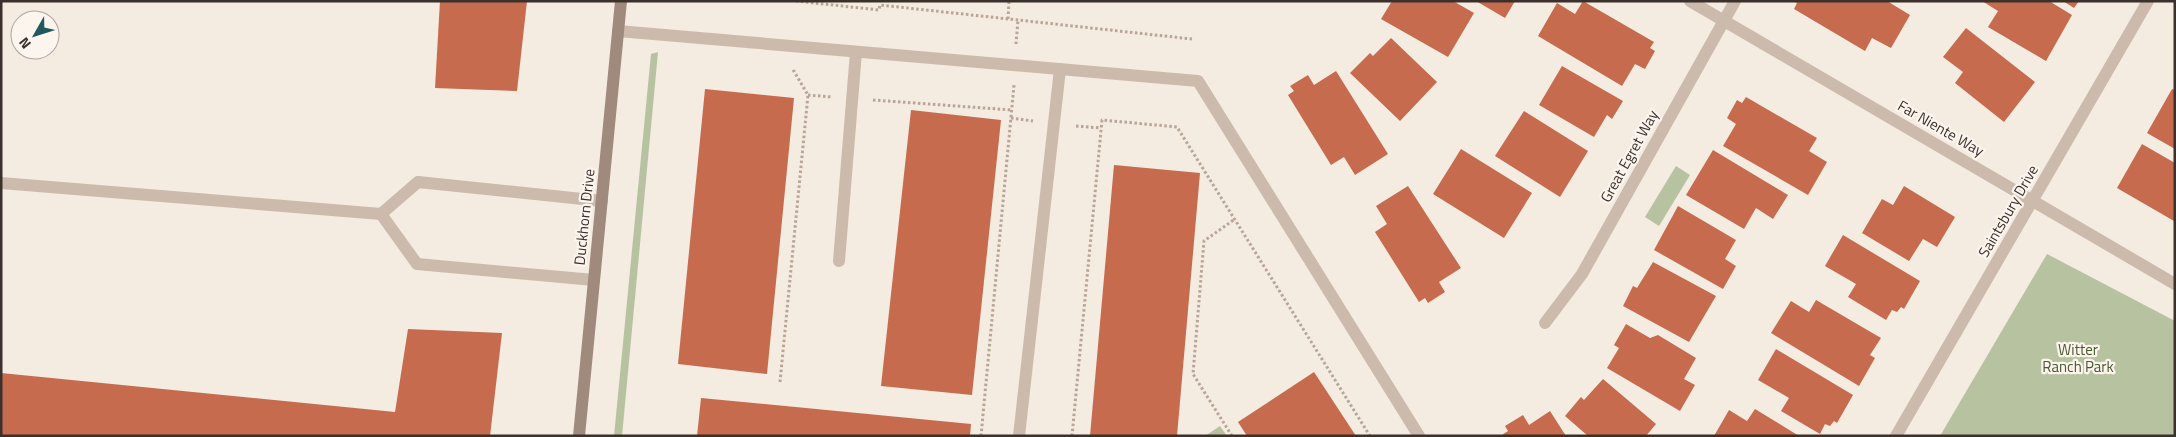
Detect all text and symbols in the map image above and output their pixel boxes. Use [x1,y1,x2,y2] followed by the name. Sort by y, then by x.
[10,10,60,60] north arrow
[13,33,36,54] text: N
[1894,94,1988,162] street label: Far Niente Way
[1594,106,1664,206] street label: Great Egret Way
[1972,160,2044,262] street label: Saintsbury Drive
[568,168,600,266] street label: Duckhorn Drive
[2042,338,2114,378] park label: Witter Ranch Park

